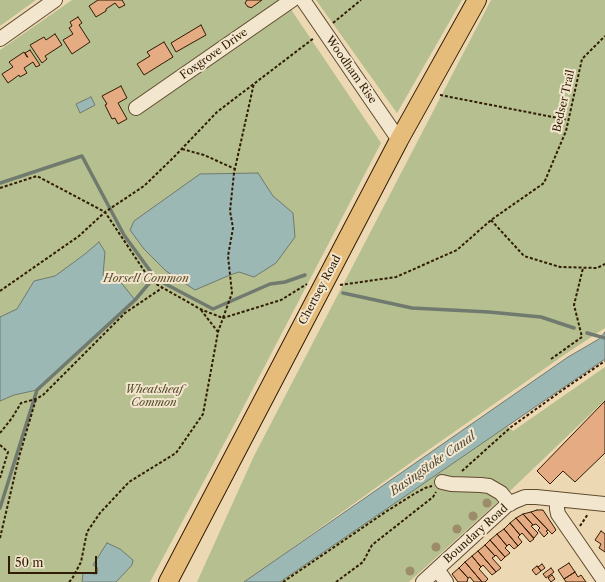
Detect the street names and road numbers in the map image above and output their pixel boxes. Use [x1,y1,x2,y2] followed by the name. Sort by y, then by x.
[178,26,250,82] street label: Foxgrove Drive
[323,34,379,106] street label: Woodham Rise
[550,69,578,133] street label: Bedser Trail
[296,253,344,327] street label: Chertsey Road
[441,502,511,566] street label: Boundary Road

